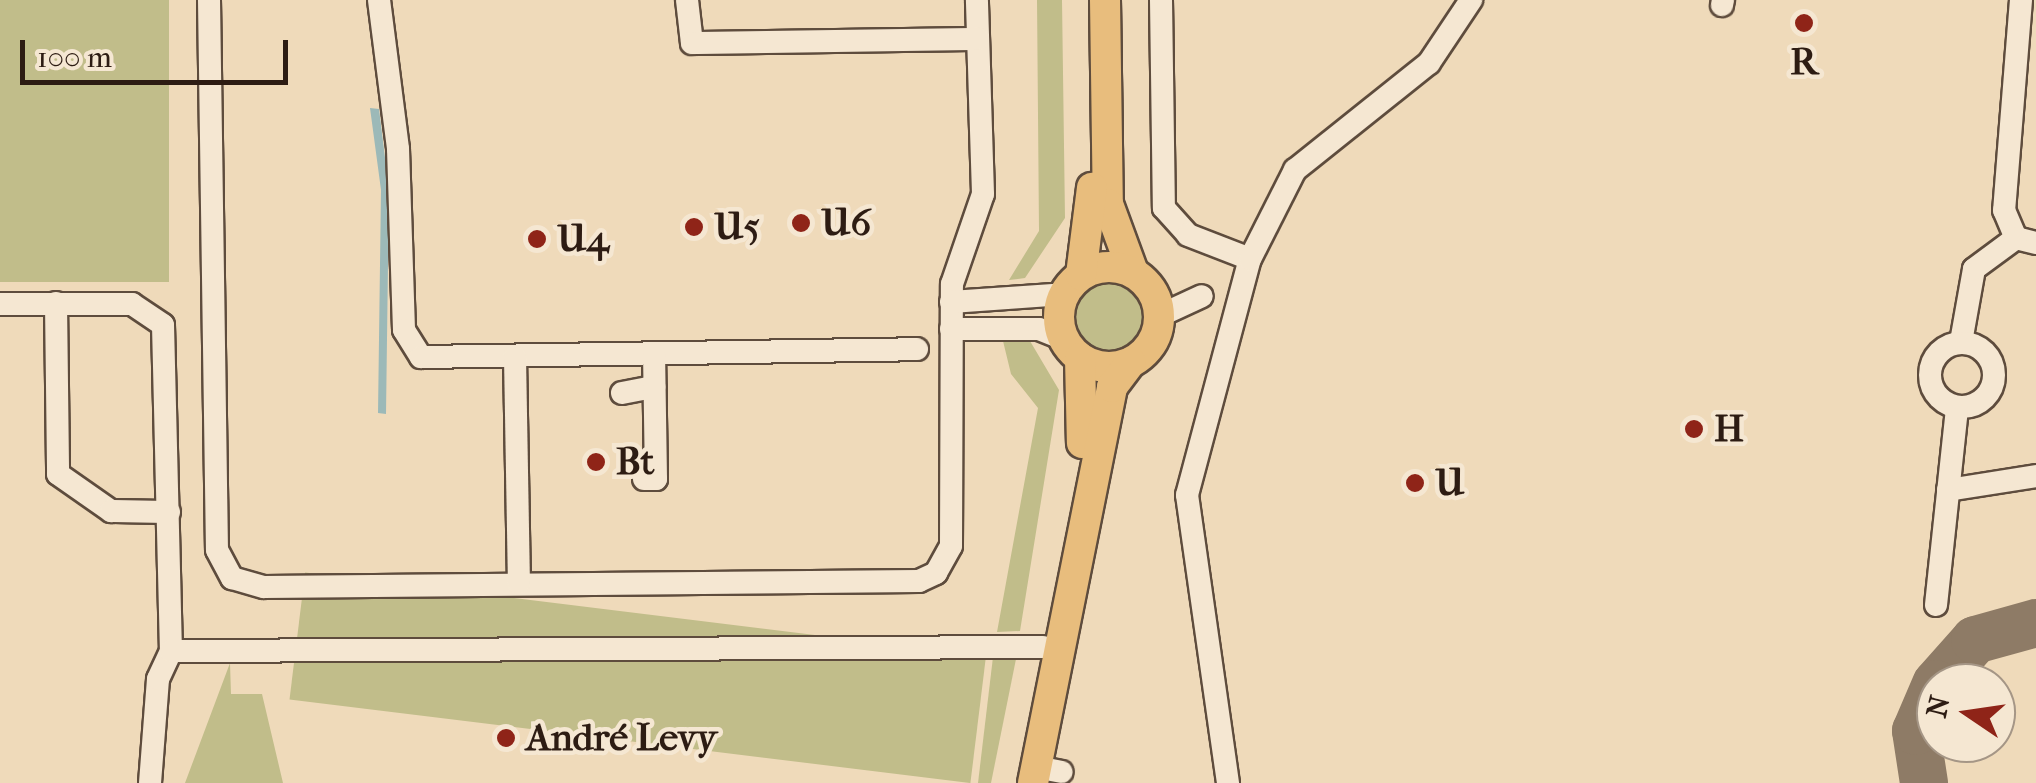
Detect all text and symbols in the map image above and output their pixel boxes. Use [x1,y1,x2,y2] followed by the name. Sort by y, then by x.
[1793,12,1815,34] marker: R
[25,20,292,82] scale bar
[1790,39,1818,85] place label: R
[37,40,112,75] text: 100 m
[821,200,871,246] place label: U6
[714,204,760,250] place label: U5
[790,212,812,234] marker: U6
[557,216,609,262] place label: U4
[683,216,705,238] marker: U5
[526,228,548,250] marker: U4
[1714,406,1744,452] place label: H
[1683,418,1705,440] marker: H
[616,439,654,485] place label: Bt
[585,451,607,473] marker: Bt
[1435,460,1465,506] place label: U
[1404,472,1426,494] marker: U
[1916,663,2016,763] north arrow
[1920,693,1957,721] text: N
[526,715,717,761] place label: André Levy
[495,727,517,749] marker: André Levy

